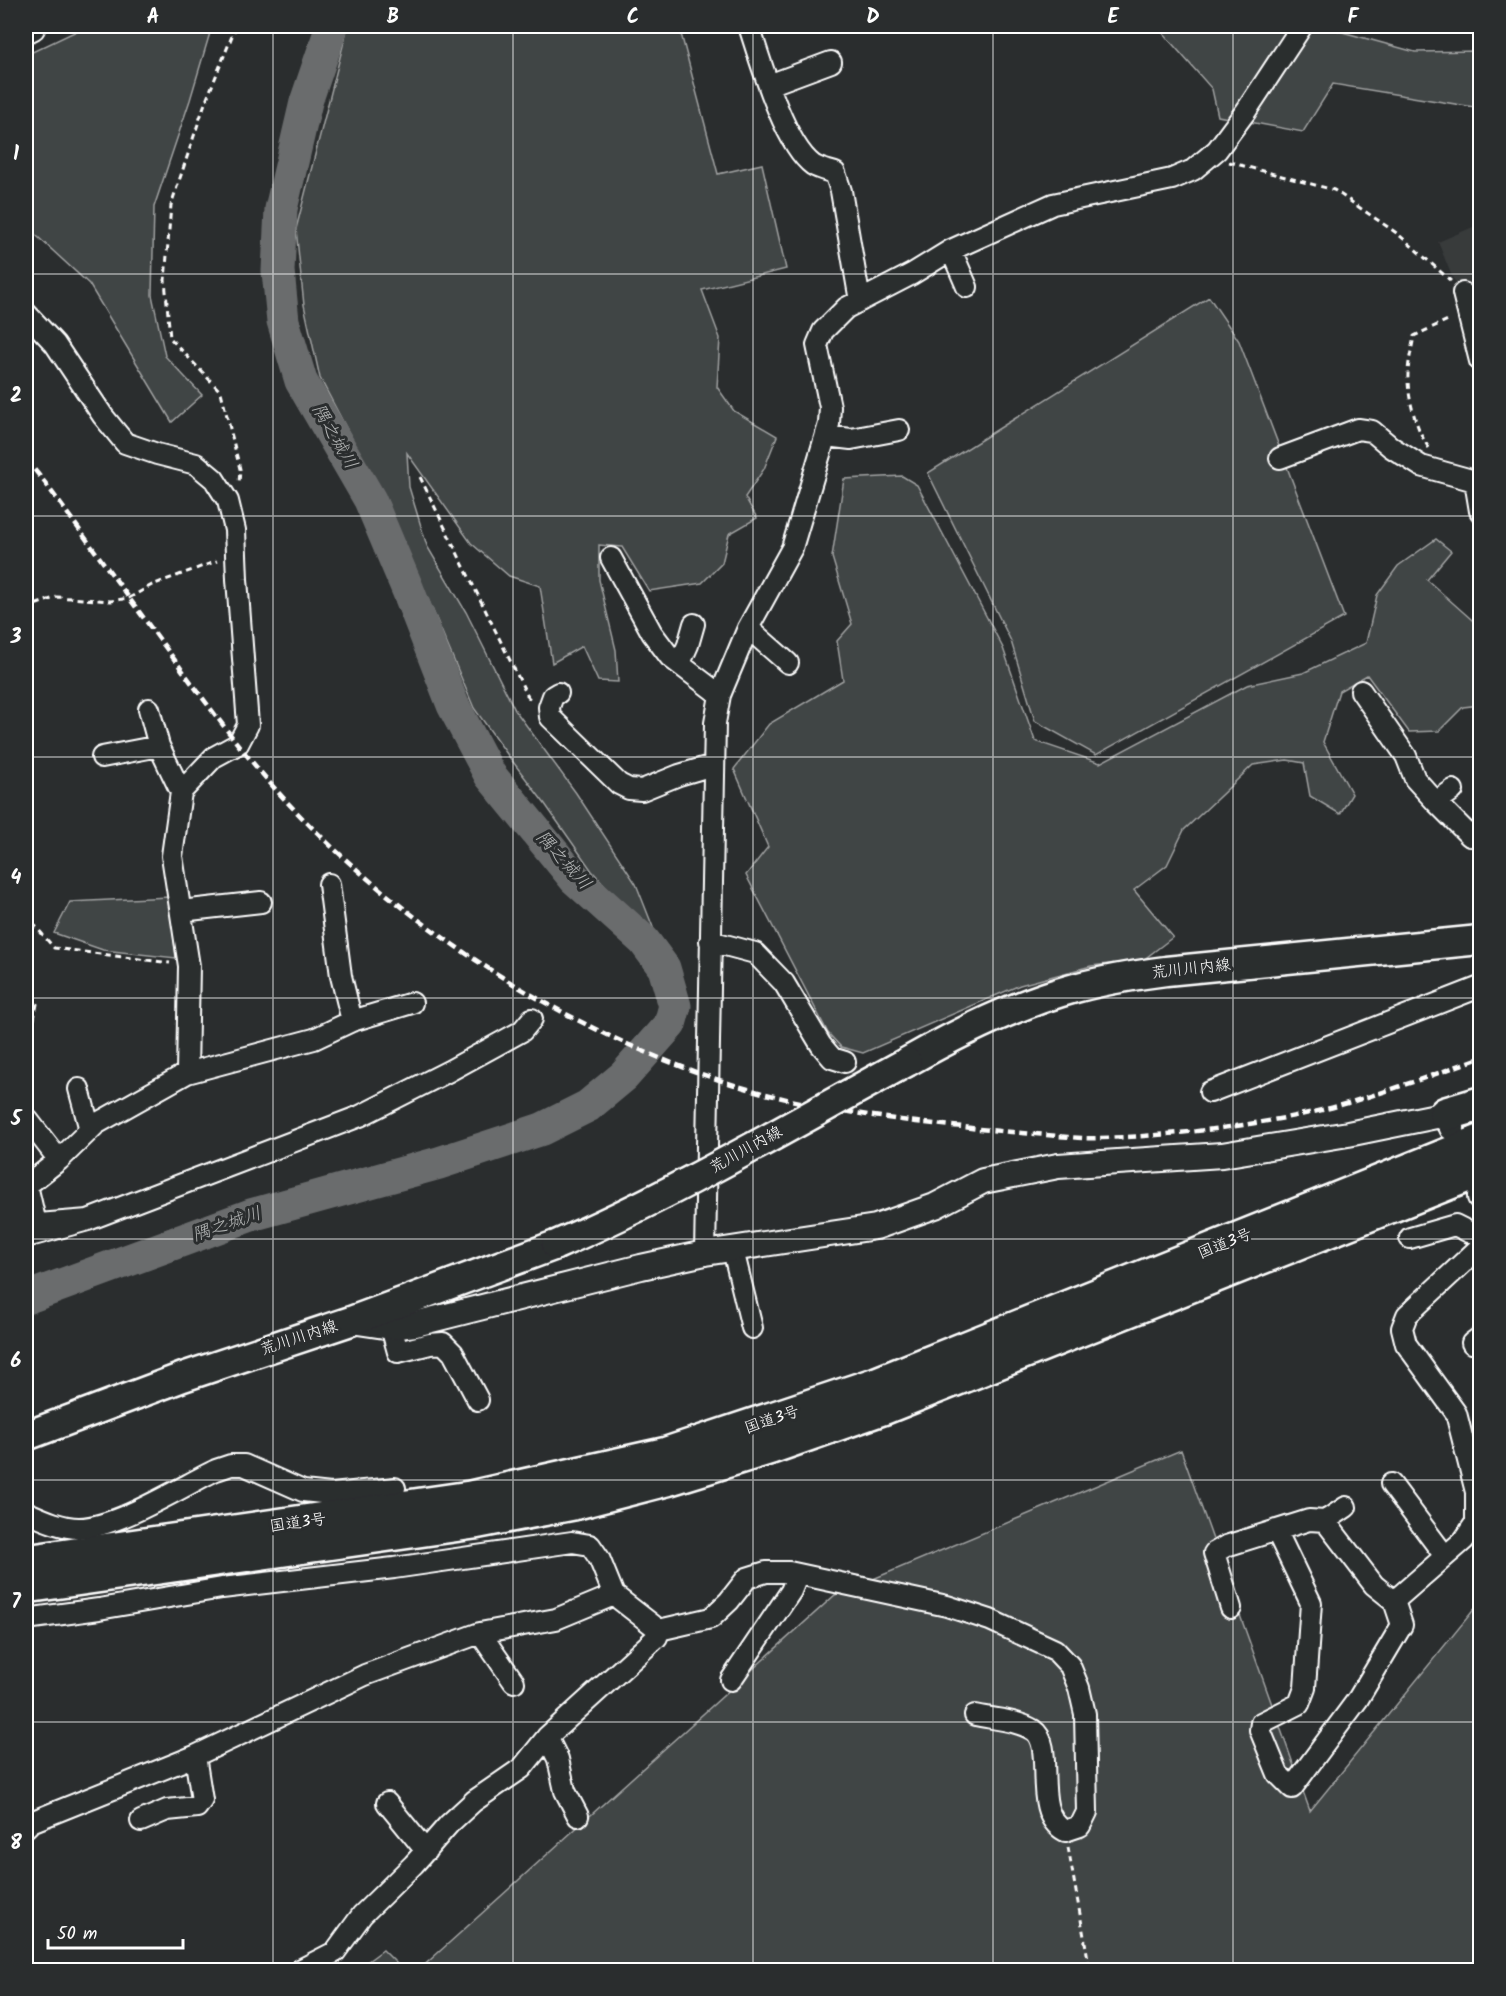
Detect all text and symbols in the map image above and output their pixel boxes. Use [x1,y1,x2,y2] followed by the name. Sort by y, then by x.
[147,2,159,34] text: A
[387,2,399,34] text: B
[627,2,639,34] text: C
[866,2,880,34] text: D
[1107,2,1119,34] text: E
[1348,2,1360,34] text: F
[13,139,19,171] text: 1
[10,381,22,413] text: 2
[303,399,365,475] water label: 隅之城川
[10,622,22,654] text: 3
[528,825,598,897] water label: 隅之城川
[11,863,22,895] text: 4
[1150,952,1232,986] street label: 荒川川内線
[10,1104,23,1136] text: 5
[705,1120,787,1180] street label: 荒川川内線
[188,1200,266,1250] water label: 隅之城川
[1194,1222,1256,1266] street label: 国道3号
[257,1314,341,1362] street label: 荒川川内線
[11,1346,22,1378] text: 6
[741,1399,803,1441] street label: 国道3号
[268,1507,328,1539] street label: 国道3号
[11,1587,21,1619] text: 7
[10,1828,22,1860] text: 8
[48,1912,183,1950] scale bar
[57,1920,97,1949] text: 50 m

